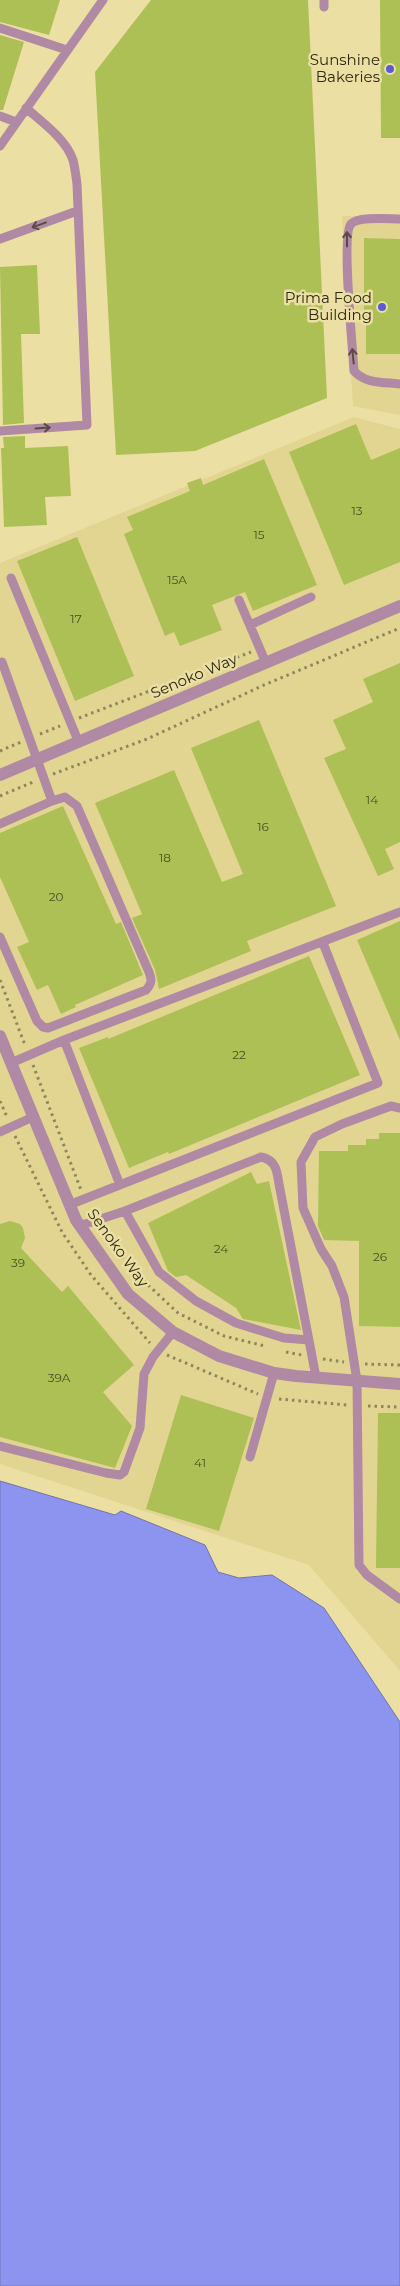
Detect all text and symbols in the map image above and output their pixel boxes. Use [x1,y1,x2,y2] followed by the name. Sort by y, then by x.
[310,50,380,86] place label: Sunshine Bakeries
[384,63,396,75] marker: Sunshine Bakeries
[31,221,47,230] one-way arrow
[342,232,352,248] one-way arrow
[285,288,372,324] place label: Prima Food Building
[376,301,388,313] marker: Prima Food Building
[348,348,358,364] one-way arrow
[35,423,51,433] one-way arrow
[351,503,363,518] house number: 13
[253,527,265,542] house number: 15
[167,572,187,587] house number: 15A
[70,611,82,626] house number: 17
[148,648,241,702] street label: Senoko Way
[366,792,378,807] house number: 14
[257,819,269,834] house number: 16
[159,850,171,865] house number: 18
[49,889,63,904] house number: 20
[232,1047,246,1062] house number: 22
[84,1205,154,1291] street label: Senoko Way
[214,1241,228,1256] house number: 24
[373,1249,387,1264] house number: 26
[11,1255,25,1270] house number: 39
[48,1370,71,1385] house number: 39A
[194,1455,206,1470] house number: 41

